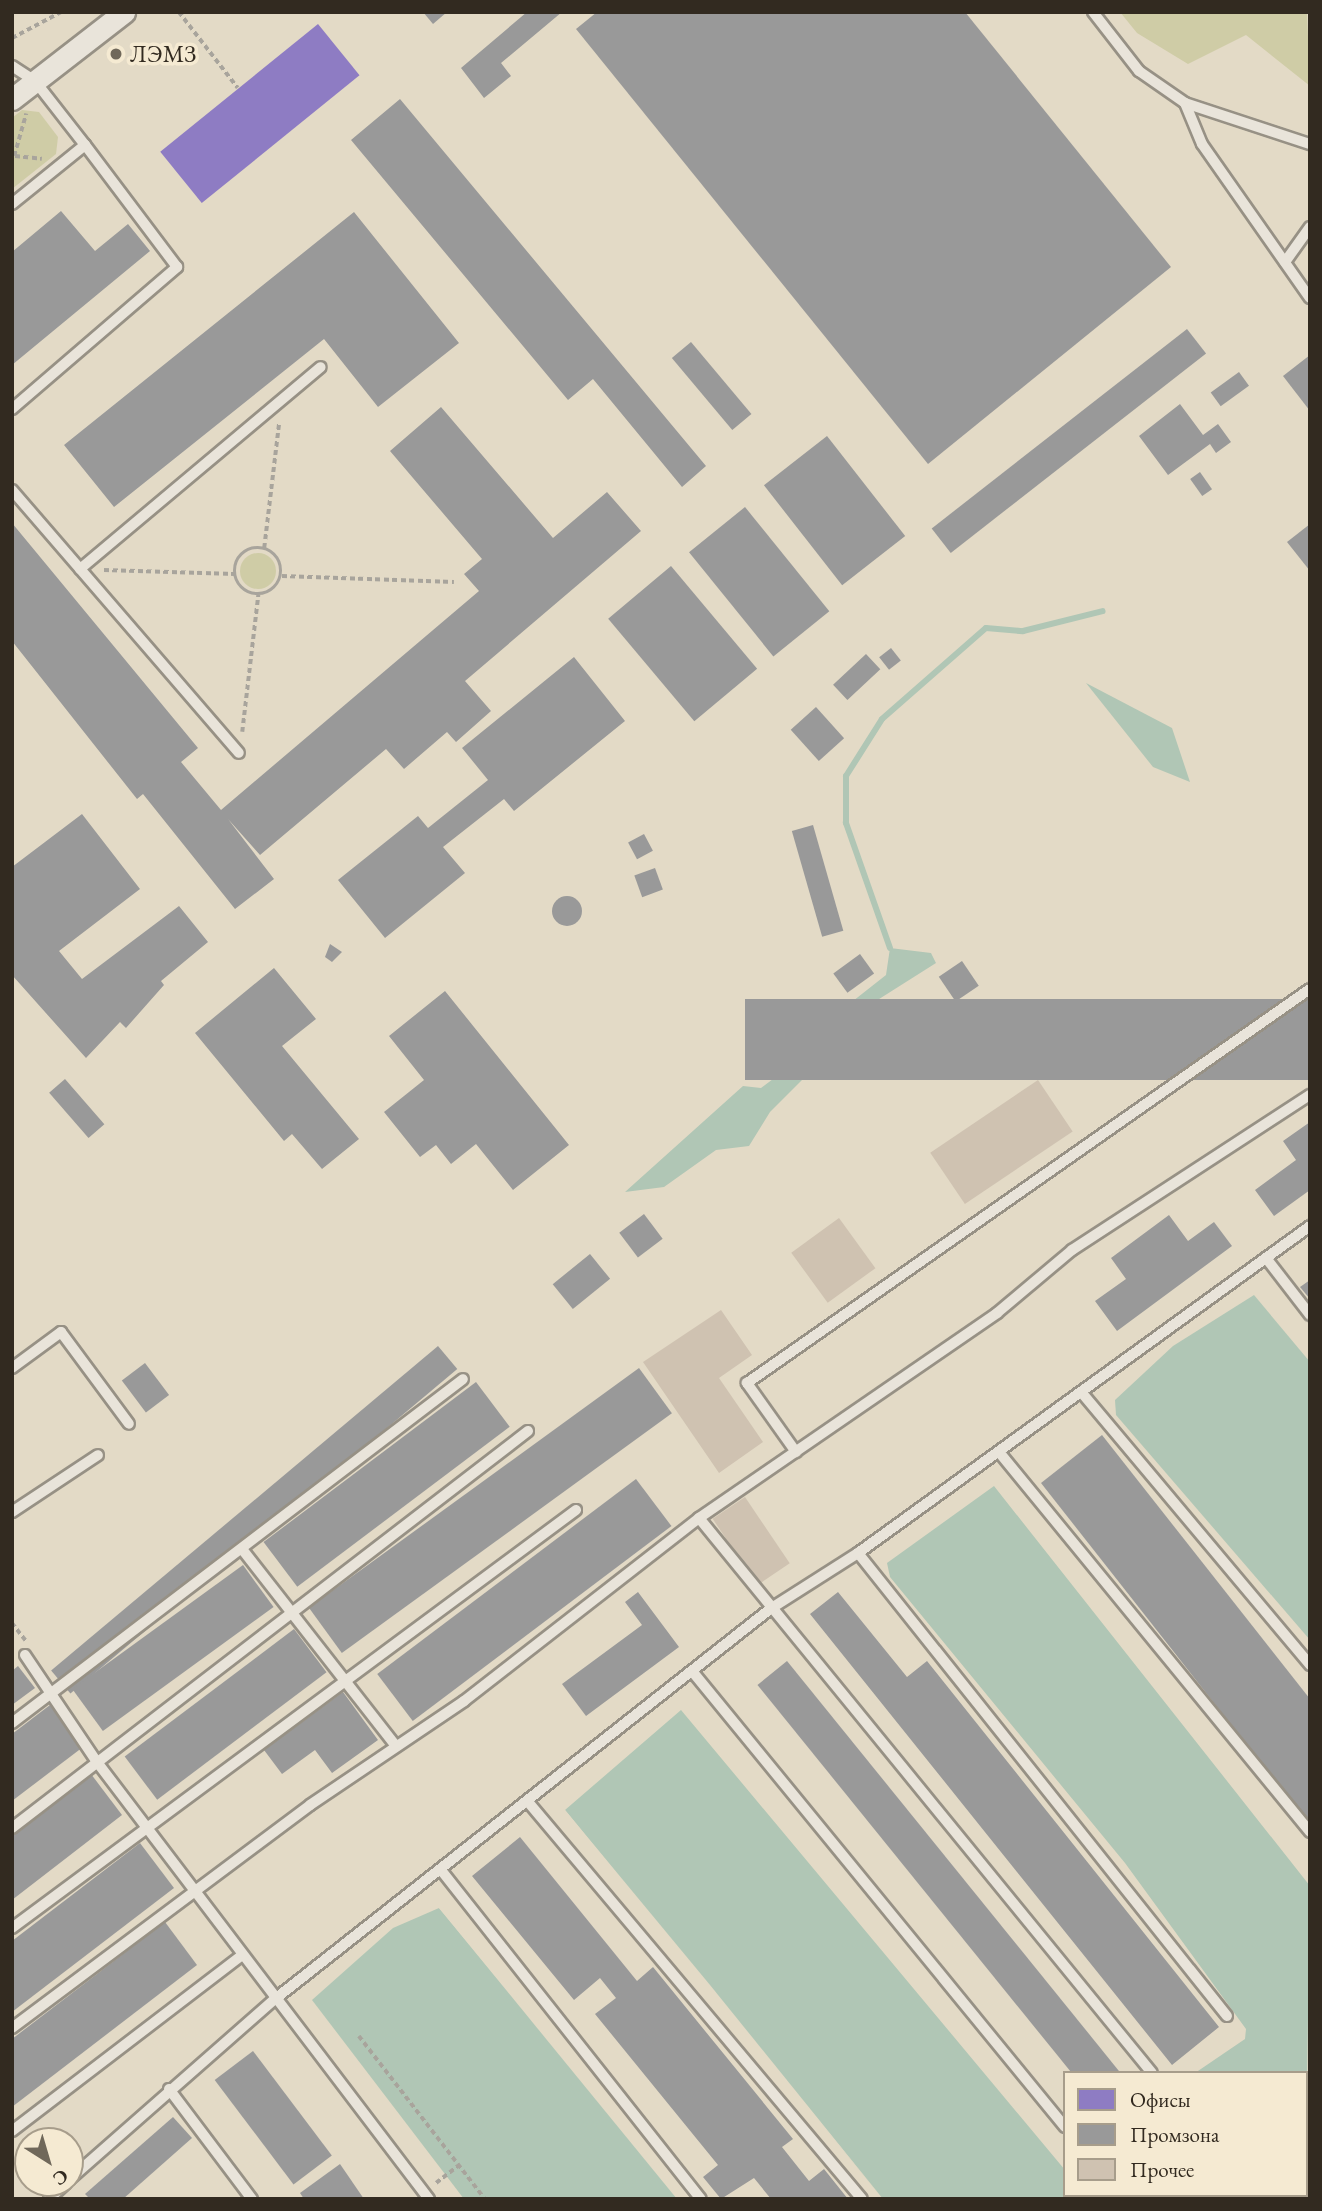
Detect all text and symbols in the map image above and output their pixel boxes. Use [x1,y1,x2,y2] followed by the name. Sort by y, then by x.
[130,40,197,68] place label: ЛЭМЗ
[108,46,124,62] marker: ЛЭМЗ
[1063,2071,1308,2197] legend
[1130,2086,1190,2113] text: Офисы
[1130,2121,1219,2148] text: Промзона
[14,2127,84,2197] north arrow
[1130,2156,1194,2183] text: Прочее
[48,2164,74,2192] text: С

